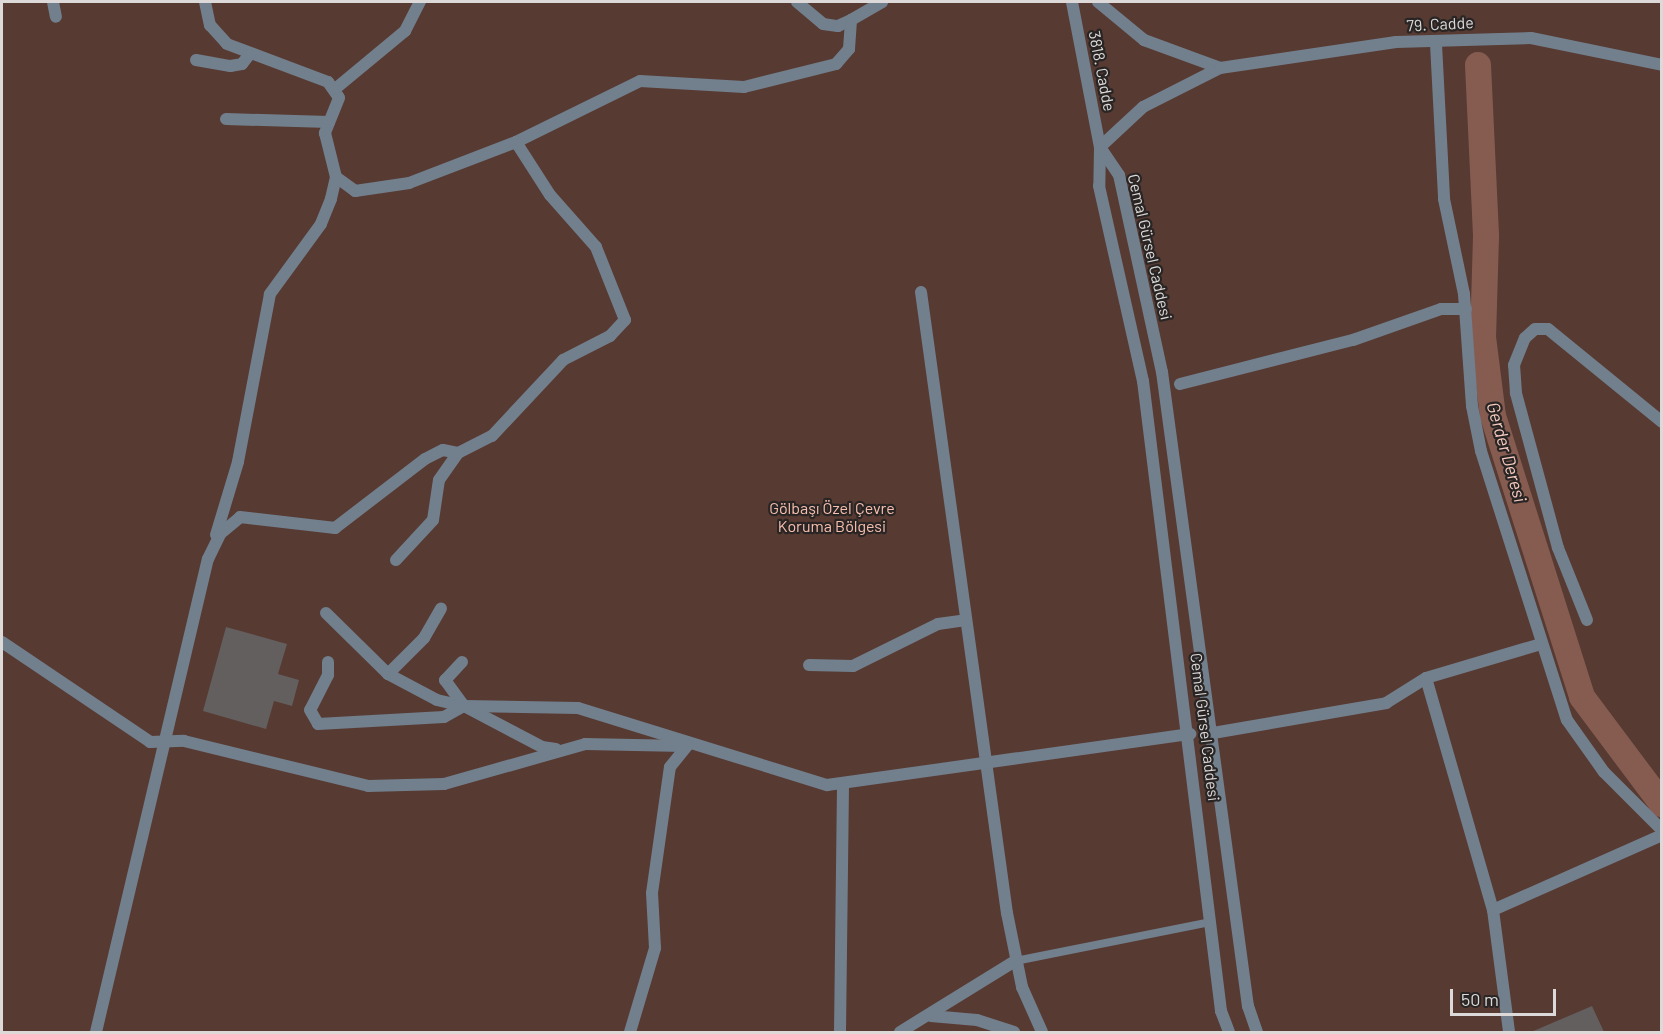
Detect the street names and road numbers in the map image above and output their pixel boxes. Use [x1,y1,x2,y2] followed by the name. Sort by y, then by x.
[1406,13,1474,35] street label: 79. Cadde
[1085,29,1119,113] street label: 3818. Cadde
[1124,172,1176,322] street label: Cemal Gürsel Caddesi
[1186,652,1224,802] street label: Cemal Gürsel Caddesi

